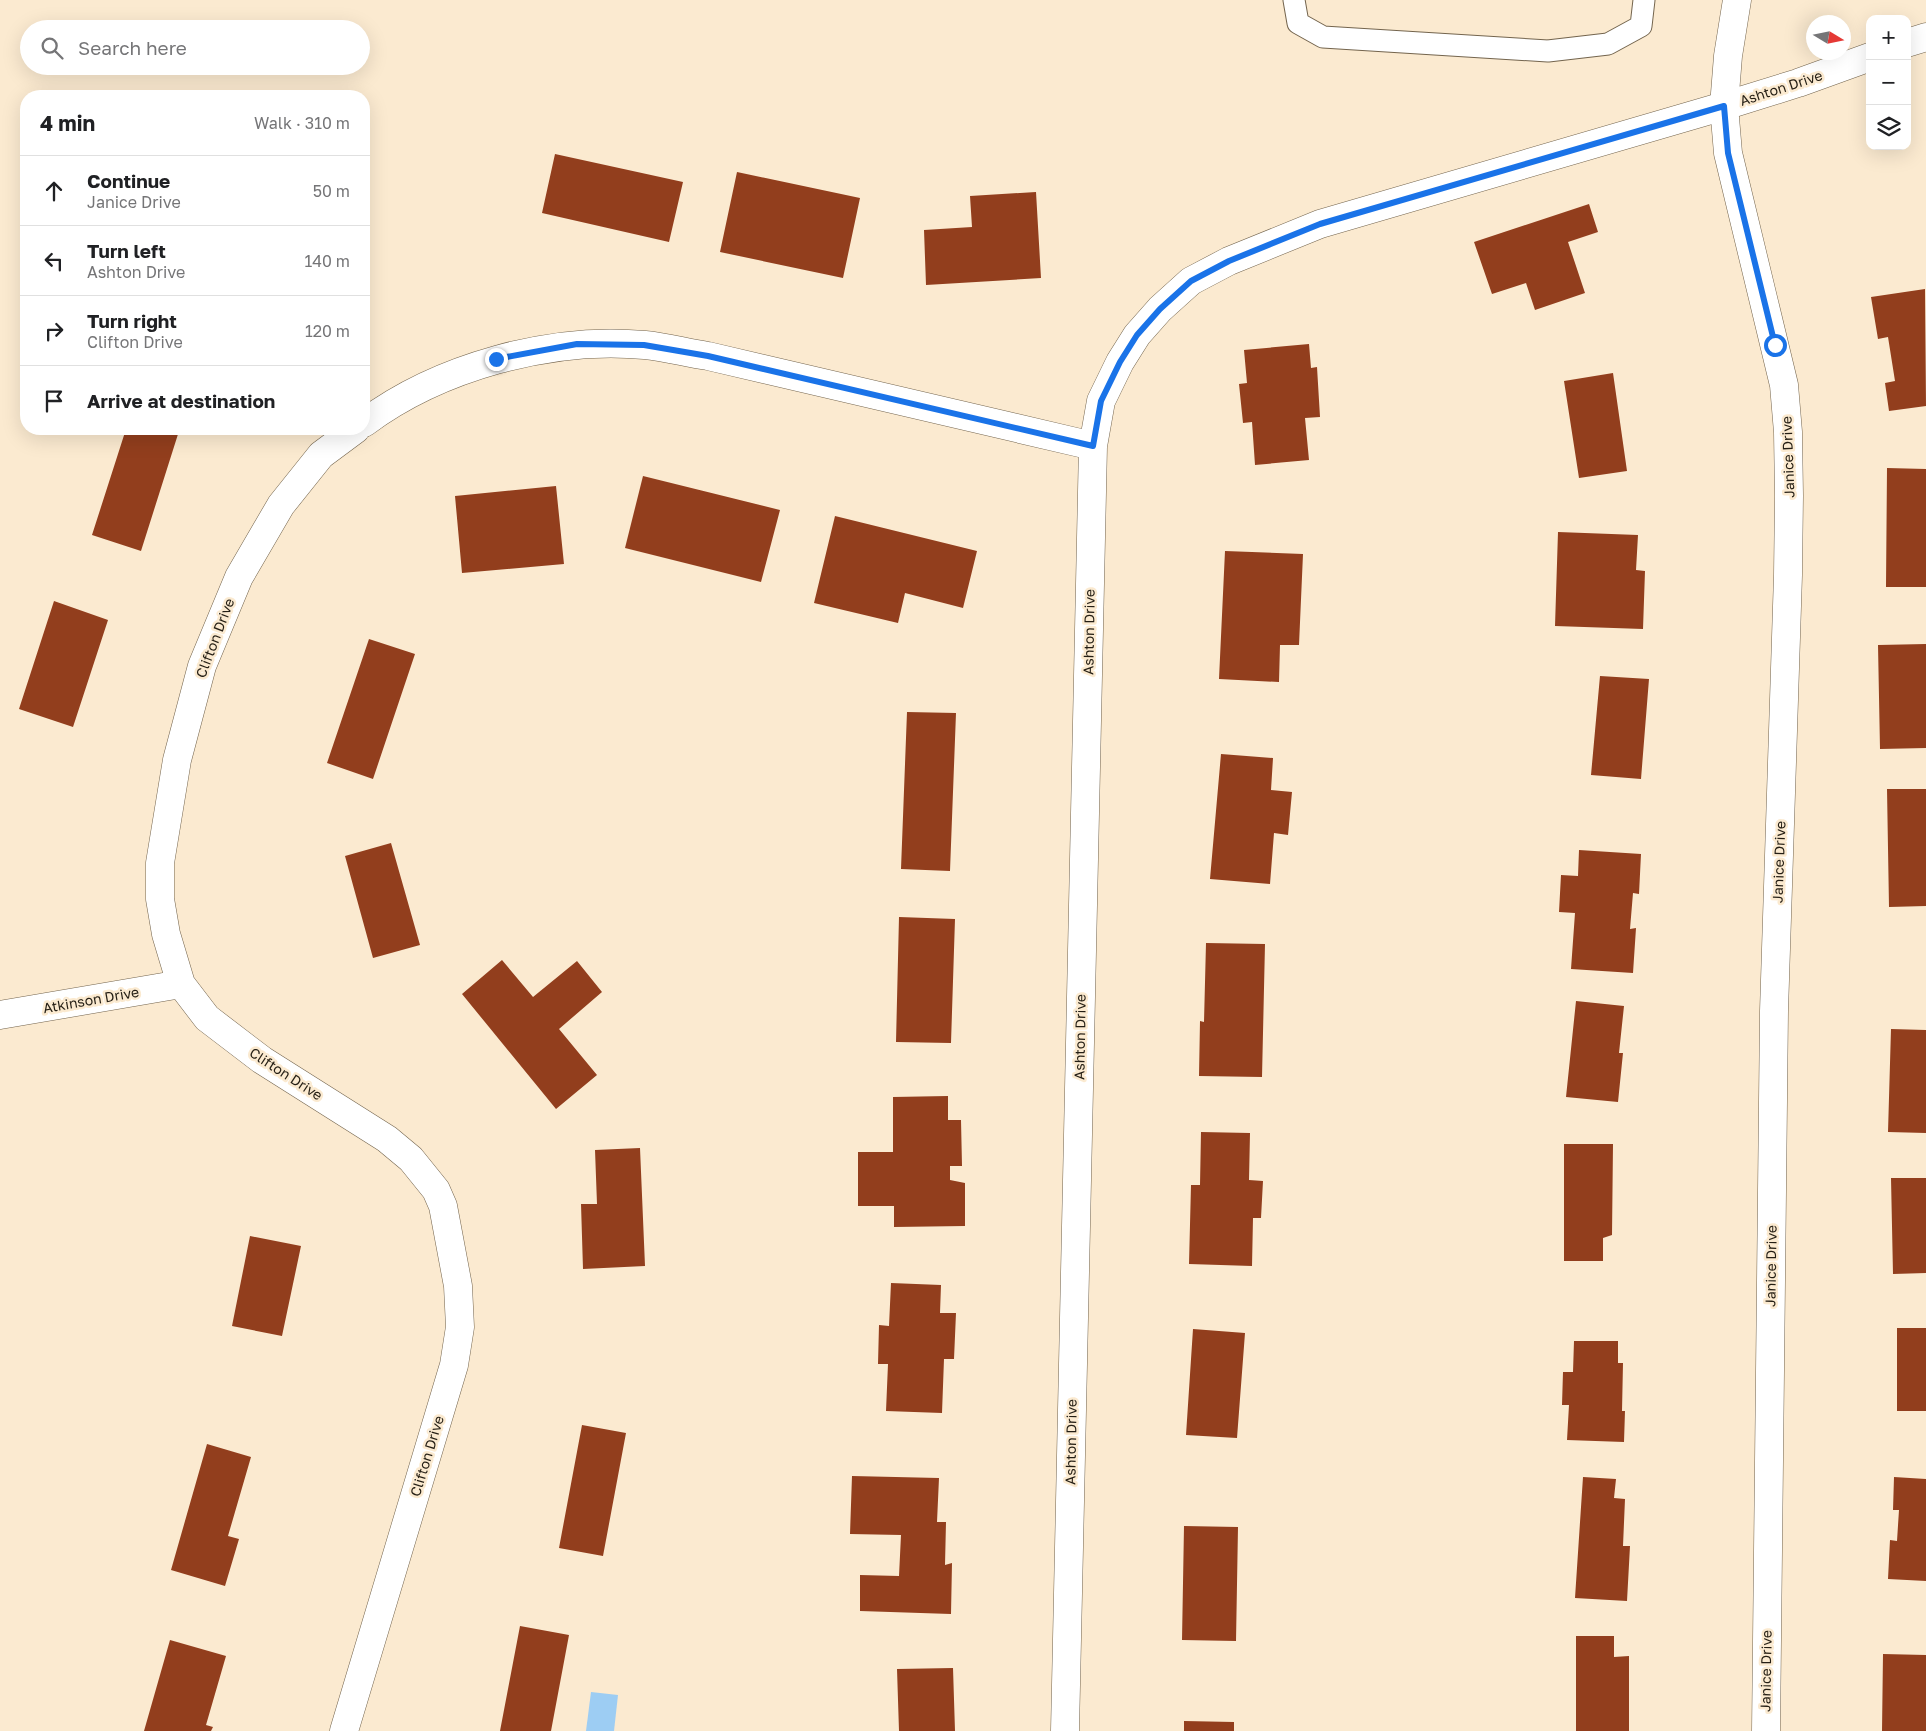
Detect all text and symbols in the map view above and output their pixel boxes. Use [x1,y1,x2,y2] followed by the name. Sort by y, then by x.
[1806,15,1851,60] north arrow
[1866,15,1911,150] map controls
[1866,15,1911,60] button: +
[20,20,370,75] search box
[38,34,66,62] icon: search
[78,36,187,59] text: Search here
[1866,60,1911,105] button: −
[1737,66,1824,109] street label: Ashton Drive
[1866,105,1911,150] button: layers
[40,110,95,136] text: 4 min
[254,113,350,133] text: Walk · 310 m
[87,169,170,192] text: Continue
[40,177,68,205] icon: ahead
[313,181,350,201] text: 50 m
[87,192,181,212] text: Janice Drive
[87,239,166,262] text: Turn left
[40,247,68,275] icon: left
[304,251,350,271] text: 140 m
[87,262,185,282] text: Ashton Drive
[87,309,177,332] text: Turn right
[40,317,68,345] icon: right
[305,321,350,341] text: 120 m
[87,332,183,352] text: Clifton Drive
[1764,334,1787,357] route start
[485,348,508,371] route end
[40,387,68,415] icon: arrive
[87,389,275,412] text: Arrive at destination
[1778,416,1797,498] street label: Janice Drive
[1079,589,1098,675] street label: Ashton Drive
[192,596,237,680] street label: Clifton Drive
[1769,821,1788,903] street label: Janice Drive
[42,983,140,1016] street label: Atkinson Drive
[1070,994,1089,1080] street label: Ashton Drive
[246,1044,326,1104] street label: Clifton Drive
[1761,1225,1780,1307] street label: Janice Drive
[1061,1399,1080,1485] street label: Ashton Drive
[406,1413,447,1498] street label: Clifton Drive
[1756,1630,1775,1712] street label: Janice Drive

